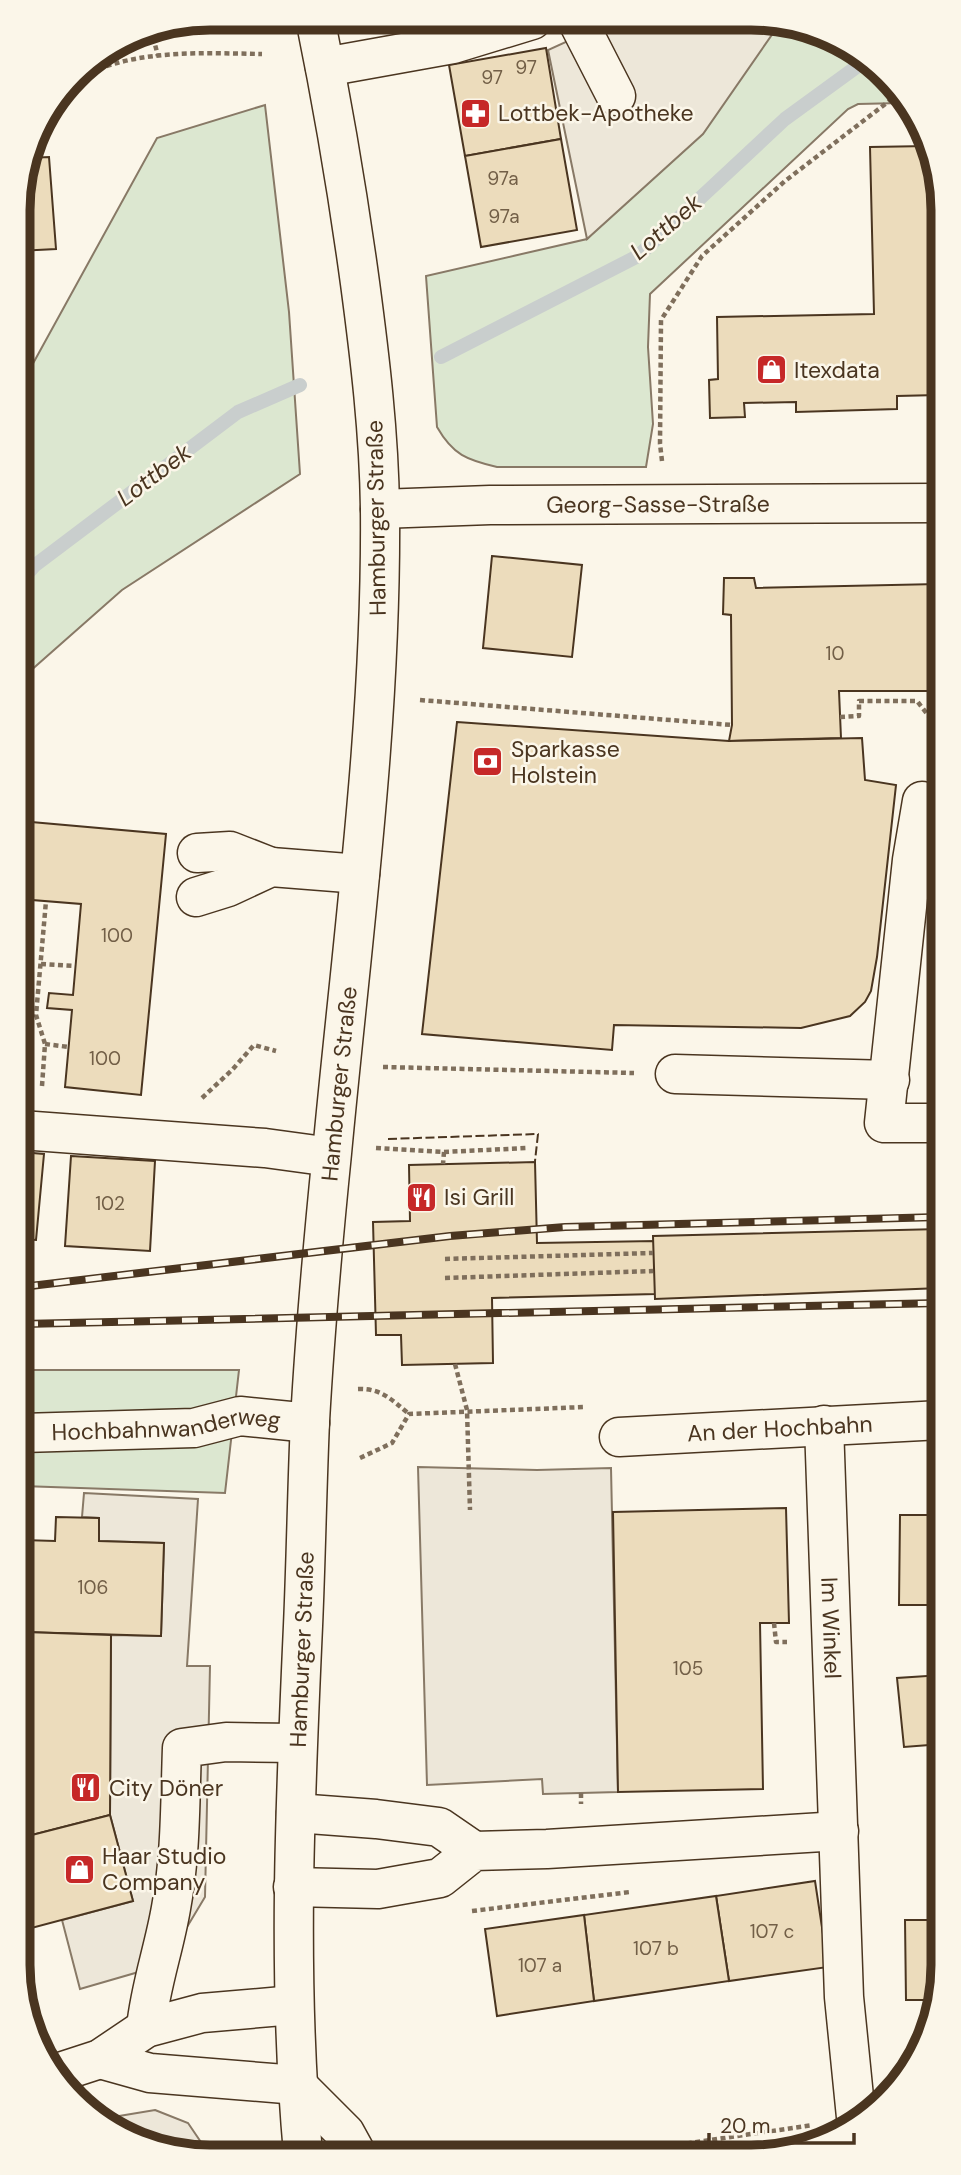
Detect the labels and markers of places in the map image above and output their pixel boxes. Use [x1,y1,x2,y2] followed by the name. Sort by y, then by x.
[458,96,492,130] pharmacy icon: Lottbek-Apotheke
[498,98,694,128] place label: Lottbek-Apotheke
[754,353,788,387] shop icon: Itexdata
[794,355,880,385] place label: Itexdata
[511,734,620,790] place label: Sparkasse Holstein
[471,745,505,779] bank icon: Sparkasse Holstein
[404,1180,438,1214] restaurant icon: Isi Grill
[444,1182,514,1212] place label: Isi Grill
[69,1771,103,1805] restaurant icon: City Döner
[109,1773,223,1803] place label: City Döner
[102,1841,226,1897] place label: Haar Studio Company
[62,1852,96,1886] shop icon: Haar Studio Company

